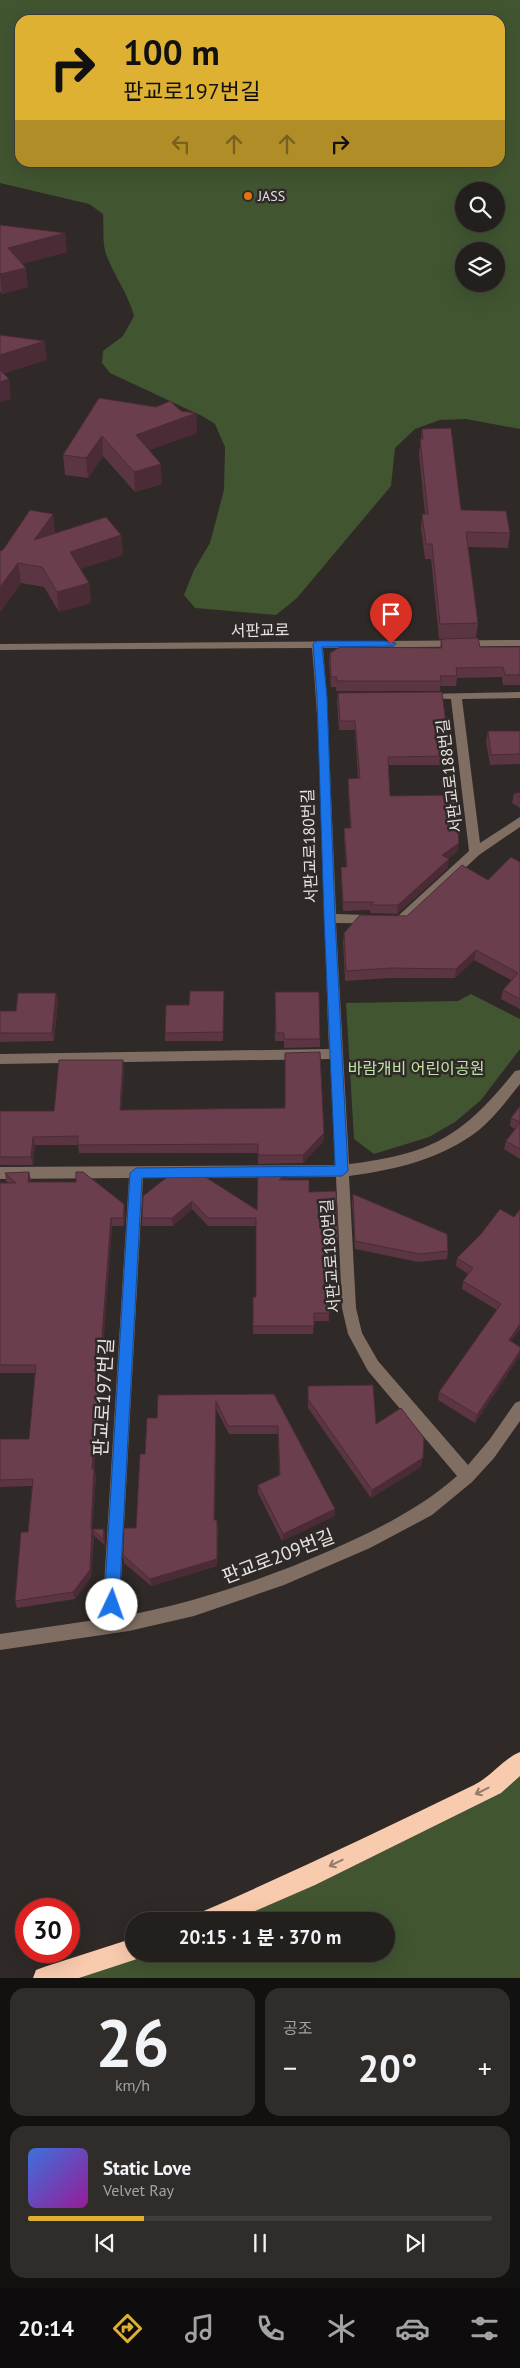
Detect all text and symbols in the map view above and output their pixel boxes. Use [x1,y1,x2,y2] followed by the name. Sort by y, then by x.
[123,29,220,75] text: 100 m
[40,35,105,100] icon: right
[123,77,260,105] text: 판교로197번길
[167,130,195,158] icon: left
[220,130,248,158] icon: ahead
[273,130,301,158] icon: ahead
[326,130,354,158] icon: right
[455,182,505,292] map controls
[455,182,505,232] button: search
[257,187,285,205] place label: JASS
[242,190,254,202] marker: JASS
[455,242,505,292] button: layers
[370,593,412,644] pin
[377,600,405,628] icon: arrive
[230,619,290,641] street label: 서판교로
[432,718,466,834] street label: 서판교로188번길
[297,788,321,904] street label: 서판교로180번길
[348,1058,484,1078] park label: 바람개비 어린이공원
[316,1198,344,1314] street label: 서판교로180번길
[88,1337,118,1457] street label: 판교로197번길
[218,1524,338,1588] street label: 판교로209번길
[85,1578,137,1630] position arrow
[475,1787,490,1796] one-way arrow
[329,1859,344,1868] one-way arrow
[15,1898,80,1963] speed limit sign: 30
[179,1925,341,1949] text: 20:15 · 1 분 · 370 m
[96,2000,169,2084] text: 26
[283,2018,312,2038] text: 공조
[358,2043,417,2092] text: 20°
[283,2049,297,2086] text: −
[478,2049,492,2086] text: +
[115,2075,150,2095] text: km/h
[103,2156,191,2180] text: Static Love
[103,2180,174,2200] text: Velvet Ray
[91,2229,119,2257] icon: previous
[246,2229,274,2257] icon: pause
[401,2229,429,2257] icon: next
[110,2311,145,2346] icon: directions
[182,2311,217,2346] icon: music
[253,2311,288,2346] icon: phone
[324,2311,359,2346] icon: climate
[395,2311,430,2346] icon: car
[467,2311,502,2346] icon: filters
[18,2314,74,2342] text: 20:14

